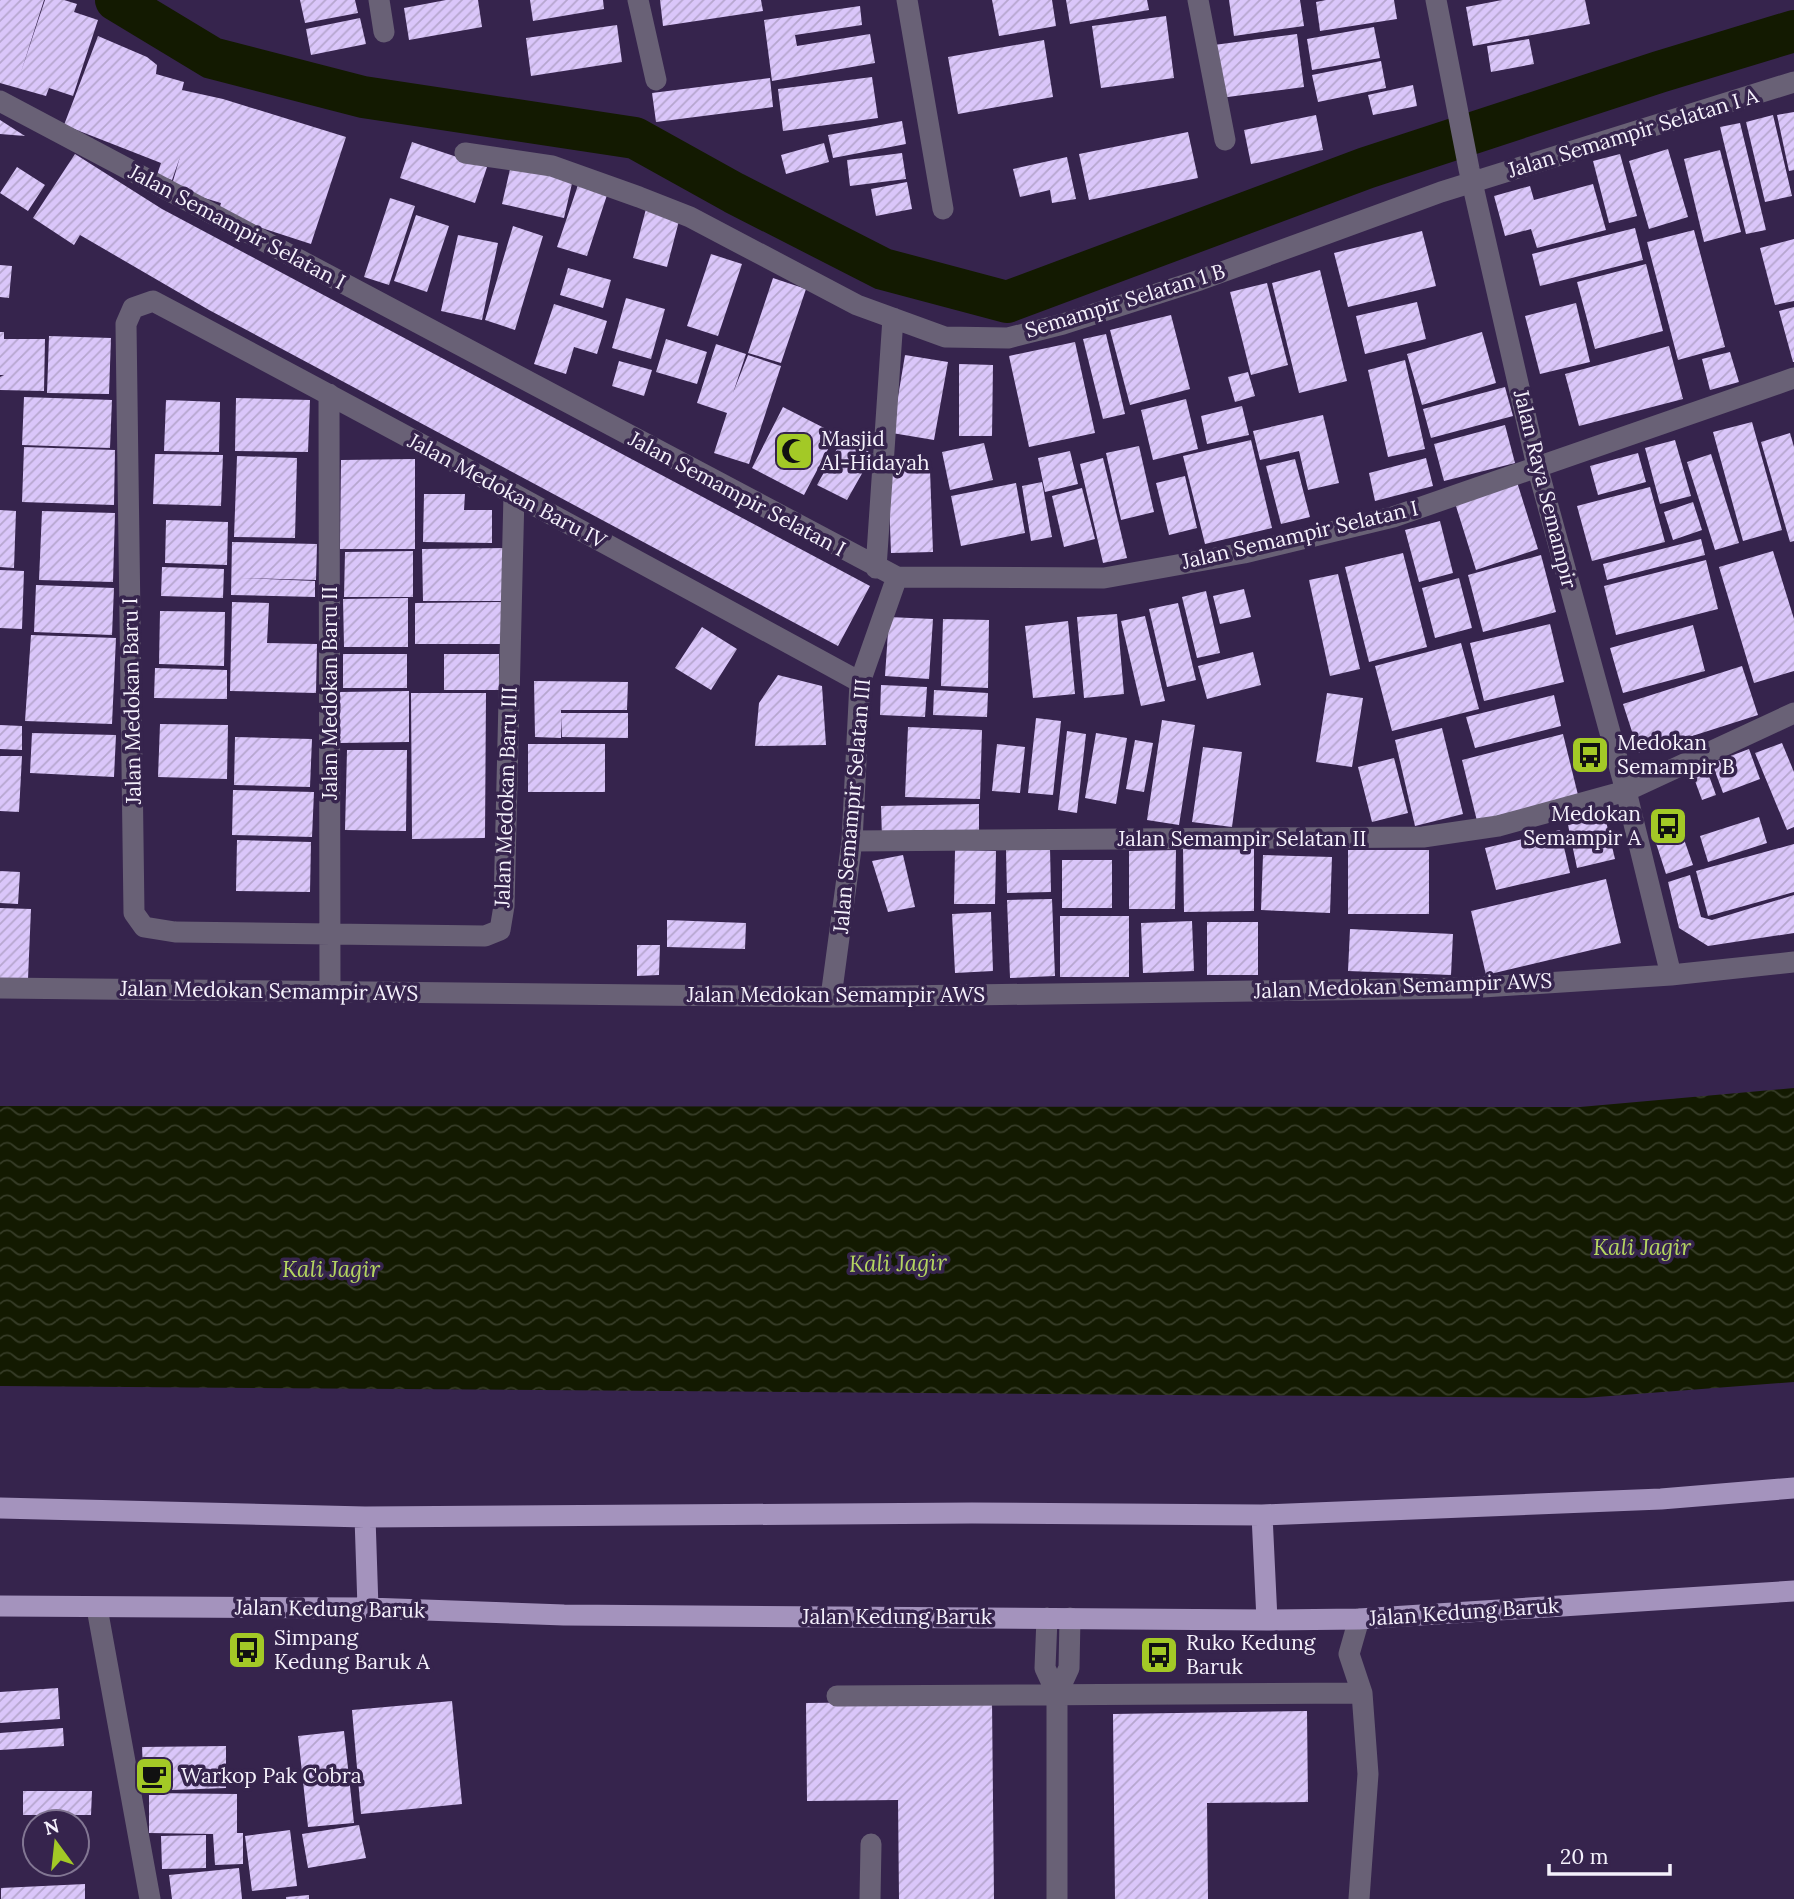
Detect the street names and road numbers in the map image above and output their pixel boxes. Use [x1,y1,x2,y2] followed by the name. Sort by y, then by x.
[1503,81,1762,184] street label: Jalan Semampir Selatan I A
[123,157,350,295] street label: Jalan Semampir Selatan I
[1022,257,1228,344] street label: Semampir Selatan 1 B
[1508,386,1583,591] street label: Jalan Raya Semampir
[623,424,850,562] street label: Jalan Semampir Selatan I
[403,426,612,555] street label: Jalan Medokan Baru IV
[1178,494,1421,575] street label: Jalan Semampir Selatan I
[316,586,343,801] street label: Jalan Medokan Baru II
[116,597,147,806] street label: Jalan Medokan Baru I
[827,677,876,936] street label: Jalan Semampir Selatan III
[488,686,523,909] street label: Jalan Medokan Baru III
[1117,825,1366,852] street label: Jalan Semampir Selatan II
[1252,967,1553,1004] street label: Jalan Medokan Semampir AWS
[119,974,418,1007] street label: Jalan Medokan Semampir AWS
[686,981,985,1008] street label: Jalan Medokan Semampir AWS
[1367,1591,1561,1632] street label: Jalan Kedung Baruk
[234,1593,426,1624] street label: Jalan Kedung Baruk
[801,1603,993,1630] street label: Jalan Kedung Baruk

